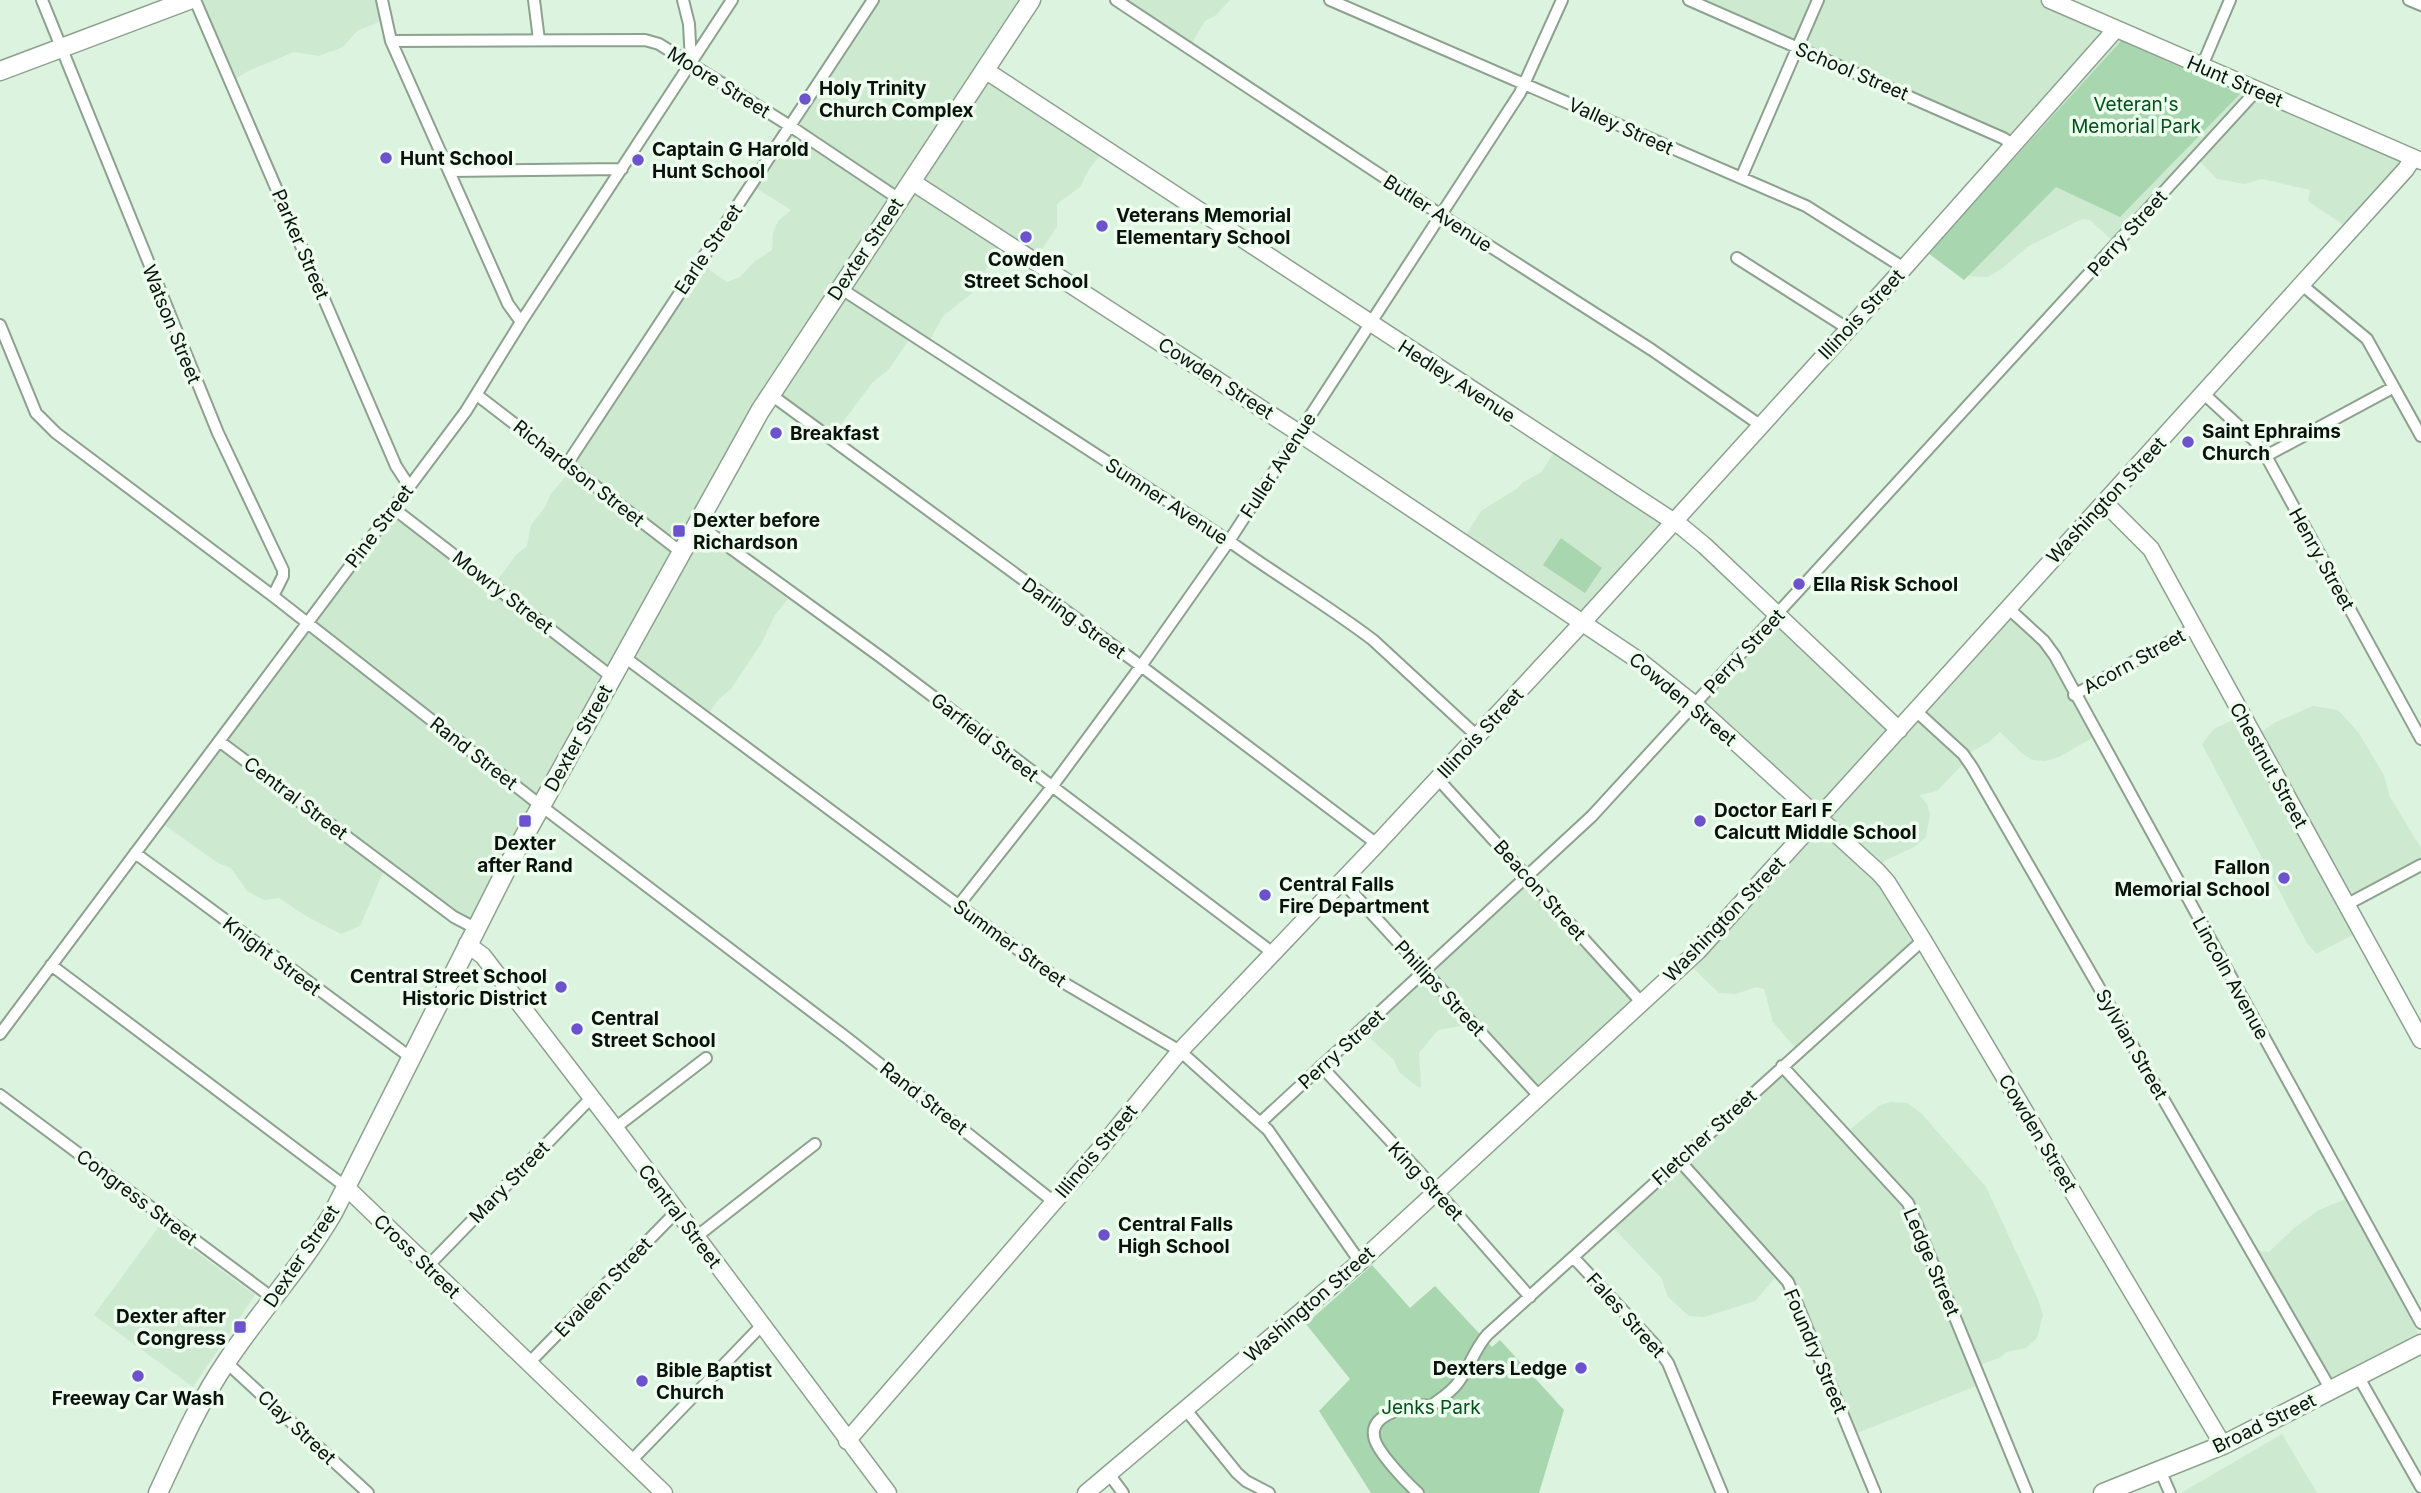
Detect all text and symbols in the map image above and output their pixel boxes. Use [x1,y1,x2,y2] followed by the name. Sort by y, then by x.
[1792,37,1912,106] street label: School Street
[663,42,774,123] street label: Moore Street
[2183,51,2286,112] street label: Hunt Street
[819,77,974,122] place label: Holy Trinity Church Complex
[797,91,813,107] marker: Holy Trinity Church Complex
[1565,93,1677,160] street label: Valley Street
[2071,93,2201,138] park label: Veteran's Memorial Park
[652,138,809,183] place label: Captain G Harold Hunt School
[400,147,513,170] place label: Hunt School
[378,150,394,166] marker: Hunt School
[630,152,646,168] marker: Captain G Harold Hunt School
[1379,170,1496,257] street label: Butler Avenue
[267,186,334,303] street label: Parker Street
[2083,186,2172,281] street label: Perry Street
[823,194,908,305] street label: Dexter Street
[670,200,747,299] street label: Earle Street
[1116,204,1291,249] place label: Veterans Memorial Elementary School
[1094,218,1110,234] marker: Veterans Memorial Elementary School
[1018,229,1034,245] marker: Cowden Street School
[964,248,1088,293] place label: Cowden Street School
[137,261,206,387] street label: Watson Street
[1814,264,1909,364] street label: Illinois Street
[1154,333,1278,424] street label: Cowden Street
[1394,335,1520,428] street label: Hedley Avenue
[1236,408,1321,522] street label: Fuller Avenue
[509,415,649,532] street label: Richardson Street
[2202,420,2341,465] place label: Saint Ephraims Church
[790,422,879,445] place label: Breakfast
[768,425,784,441] marker: Breakfast
[2042,432,2171,568] street label: Washington Street
[2180,434,2196,450] marker: Saint Ephraims Church
[1101,453,1232,550] street label: Sumner Avenue
[341,480,418,572] street label: Pine Street
[2284,504,2359,614] street label: Henry Street
[693,509,820,554] place label: Dexter before Richardson
[671,523,687,539] marker: Dexter before Richardson
[448,546,557,639] street label: Mowry Street
[1017,573,1130,664] street label: Darling Street
[1813,573,1958,596] place label: Ella Risk School
[1791,576,1807,592] marker: Ella Risk School
[1699,604,1789,699] street label: Perry Street
[2079,624,2189,699] street label: Acorn Street
[1624,648,1741,751] street label: Cowden Street
[540,681,617,796] street label: Dexter Street
[1433,683,1528,783] street label: Illinois Street
[926,688,1043,787] street label: Garfield Street
[2225,698,2313,832] street label: Chestnut Street
[425,712,522,795] street label: Rand Street
[239,752,352,845] street label: Central Street
[1714,799,1917,844] place label: Doctor Earl F Calcutt Middle School
[517,813,533,829] marker: Dexter after Rand
[1692,813,1708,829] marker: Doctor Earl F Calcutt Middle School
[477,832,573,877] place label: Dexter after Rand
[1489,836,1591,945] street label: Beacon Street
[1659,852,1790,987] street label: Washington Street
[2114,856,2270,901] place label: Fallon Memorial School
[2276,870,2292,886] marker: Fallon Memorial School
[1279,873,1429,918] place label: Central Falls Fire Department
[1257,887,1273,903] marker: Central Falls Fire Department
[949,895,1071,992] street label: Summer Street
[218,912,325,1001] street label: Knight Street
[2187,913,2274,1044] street label: Lincoln Avenue
[1389,936,1490,1041] street label: Phillips Street
[350,965,547,1010] place label: Central Street School Historic District
[553,979,569,995] marker: Central Street School Historic District
[2091,985,2172,1104] street label: Sylvian Street
[1294,1005,1389,1094] street label: Perry Street
[591,1007,716,1052] place label: Central Street School
[569,1021,585,1037] marker: Central Street School
[875,1057,972,1140] street label: Rand Street
[1993,1070,2082,1196] street label: Cowden Street
[1648,1085,1761,1190] street label: Fletcher Street
[1051,1100,1142,1203] street label: Illinois Street
[465,1137,554,1228] street label: Mary Street
[1383,1137,1468,1226] street label: King Street
[72,1145,202,1250] street label: Congress Street
[633,1160,726,1273] street label: Central Street
[259,1201,344,1312] street label: Dexter Street
[1898,1205,1965,1320] street label: Ledge Street
[369,1209,465,1303] street label: Cross Street
[1118,1213,1233,1258] place label: Central Falls High School
[1096,1227,1112,1243] marker: Central Falls High School
[550,1233,657,1342] street label: Evaleen Street
[1240,1242,1379,1367] street label: Washington Street
[1582,1268,1670,1362] street label: Fales Street
[1779,1285,1852,1417] street label: Foundry Street
[116,1305,226,1350] place label: Dexter after Congress
[232,1319,248,1335] marker: Dexter after Congress
[1433,1357,1567,1380] place label: Dexters Ledge
[656,1359,772,1404] place label: Bible Baptist Church
[1573,1360,1589,1376] marker: Dexters Ledge
[130,1368,146,1384] marker: Freeway Car Wash
[634,1373,650,1389] marker: Bible Baptist Church
[253,1385,341,1469] street label: Clay Street
[52,1387,224,1410] place label: Freeway Car Wash
[2209,1389,2320,1458] street label: Broad Street
[1381,1396,1481,1419] park label: Jenks Park

